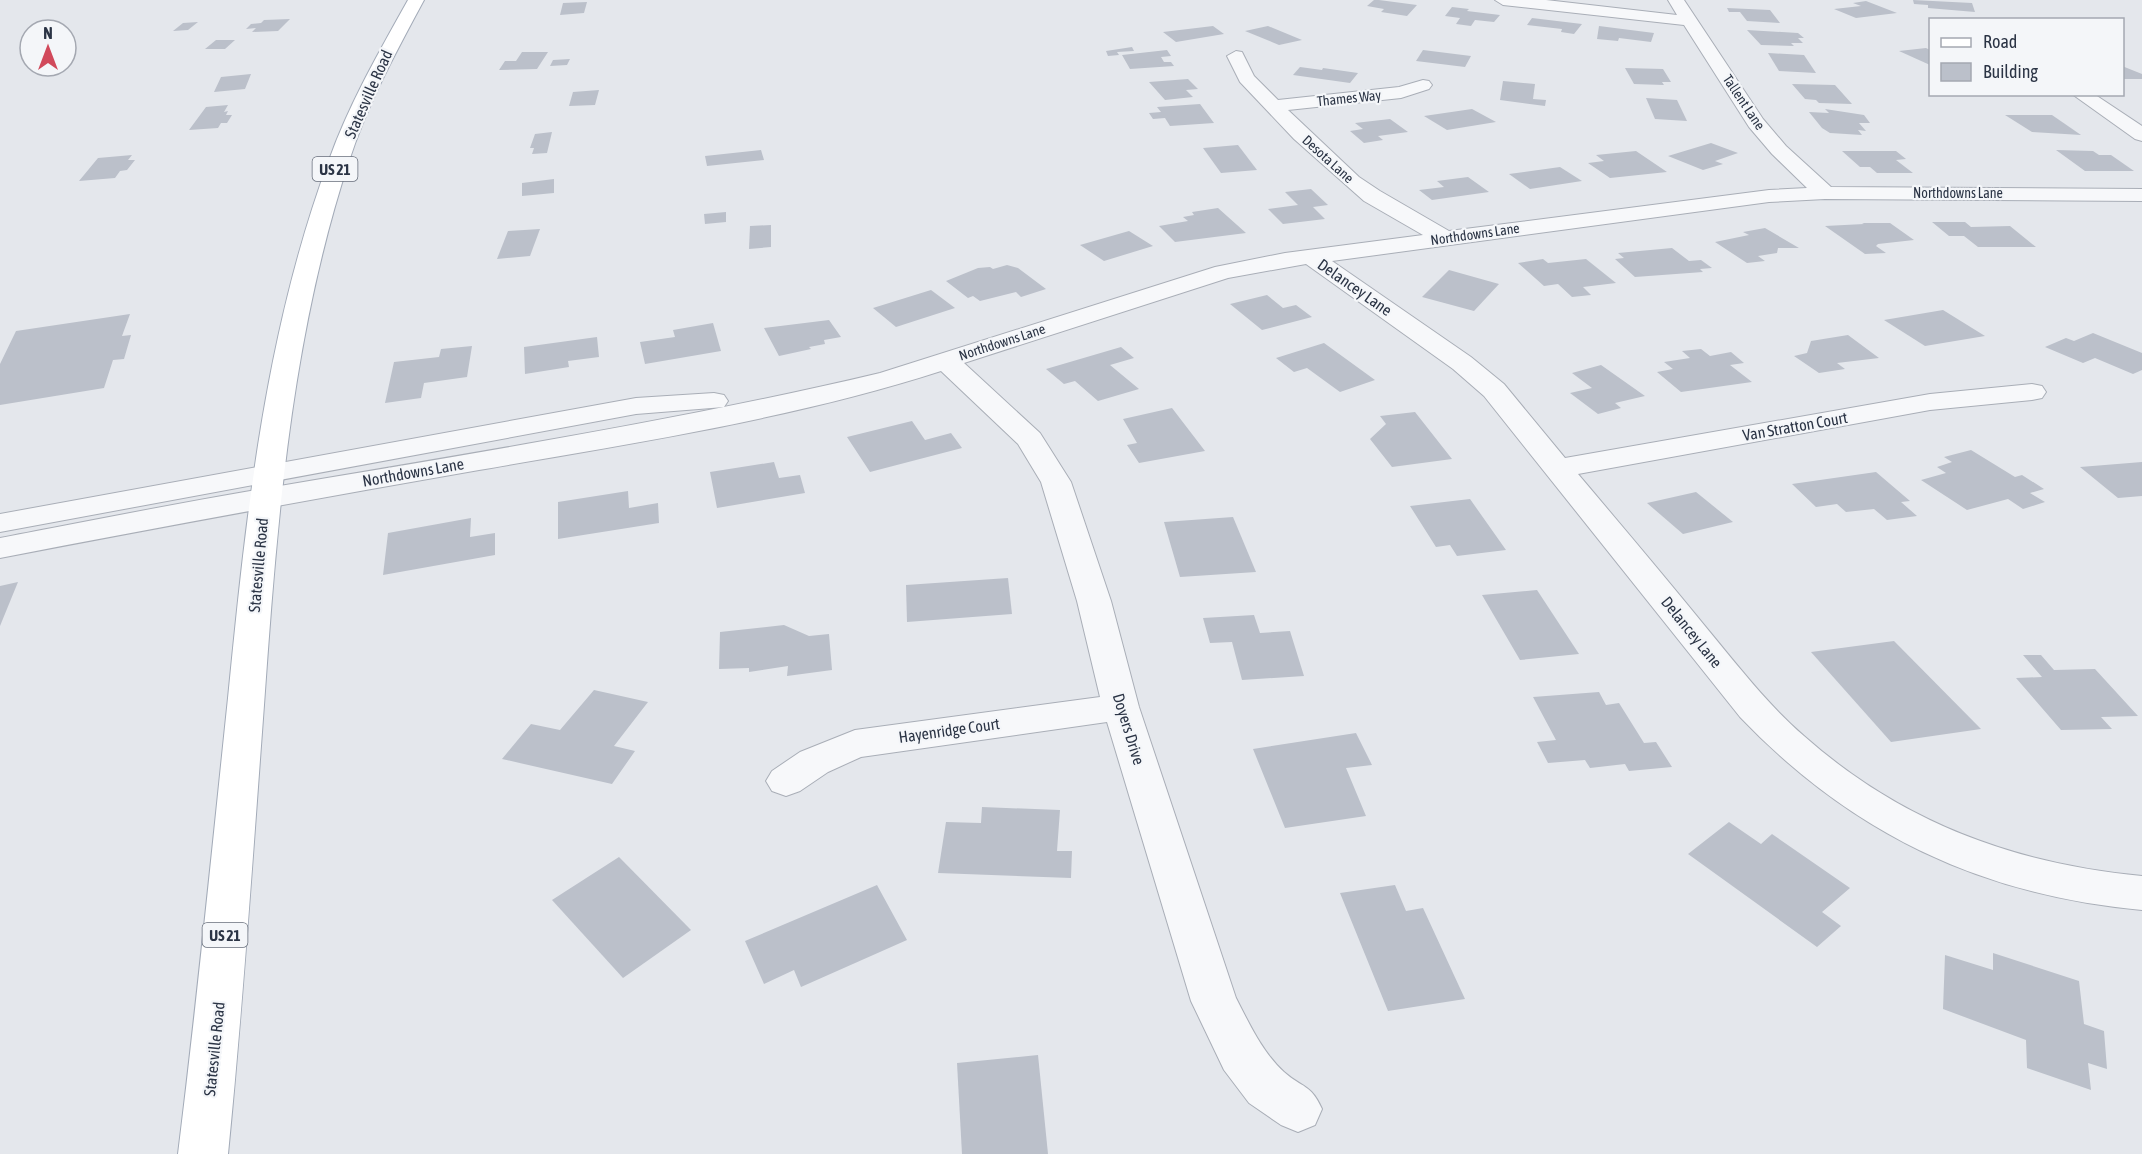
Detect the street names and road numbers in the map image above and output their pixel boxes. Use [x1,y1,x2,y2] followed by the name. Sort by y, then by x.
[341,47,395,141] street label: Statesville Road
[1720,71,1768,133] street label: Tallent Lane
[1316,87,1382,109] street label: Thames Way
[1299,132,1357,186] street label: Desota Lane
[312,157,358,181] road number: US 21
[1913,185,2003,201] street label: Northdowns Lane
[1429,220,1521,248] street label: Northdowns Lane
[1314,255,1395,320] street label: Delancey Lane
[957,321,1047,363] street label: Northdowns Lane
[1741,408,1849,444] street label: Van Stratton Court
[361,454,465,490] street label: Northdowns Lane
[245,517,271,613] street label: Statesville Road
[1657,593,1726,672] street label: Delancey Lane
[1109,691,1148,767] street label: Doyers Drive
[897,714,1001,747] street label: Hayenridge Court
[202,923,248,947] road number: US 21
[200,1001,228,1097] street label: Statesville Road

